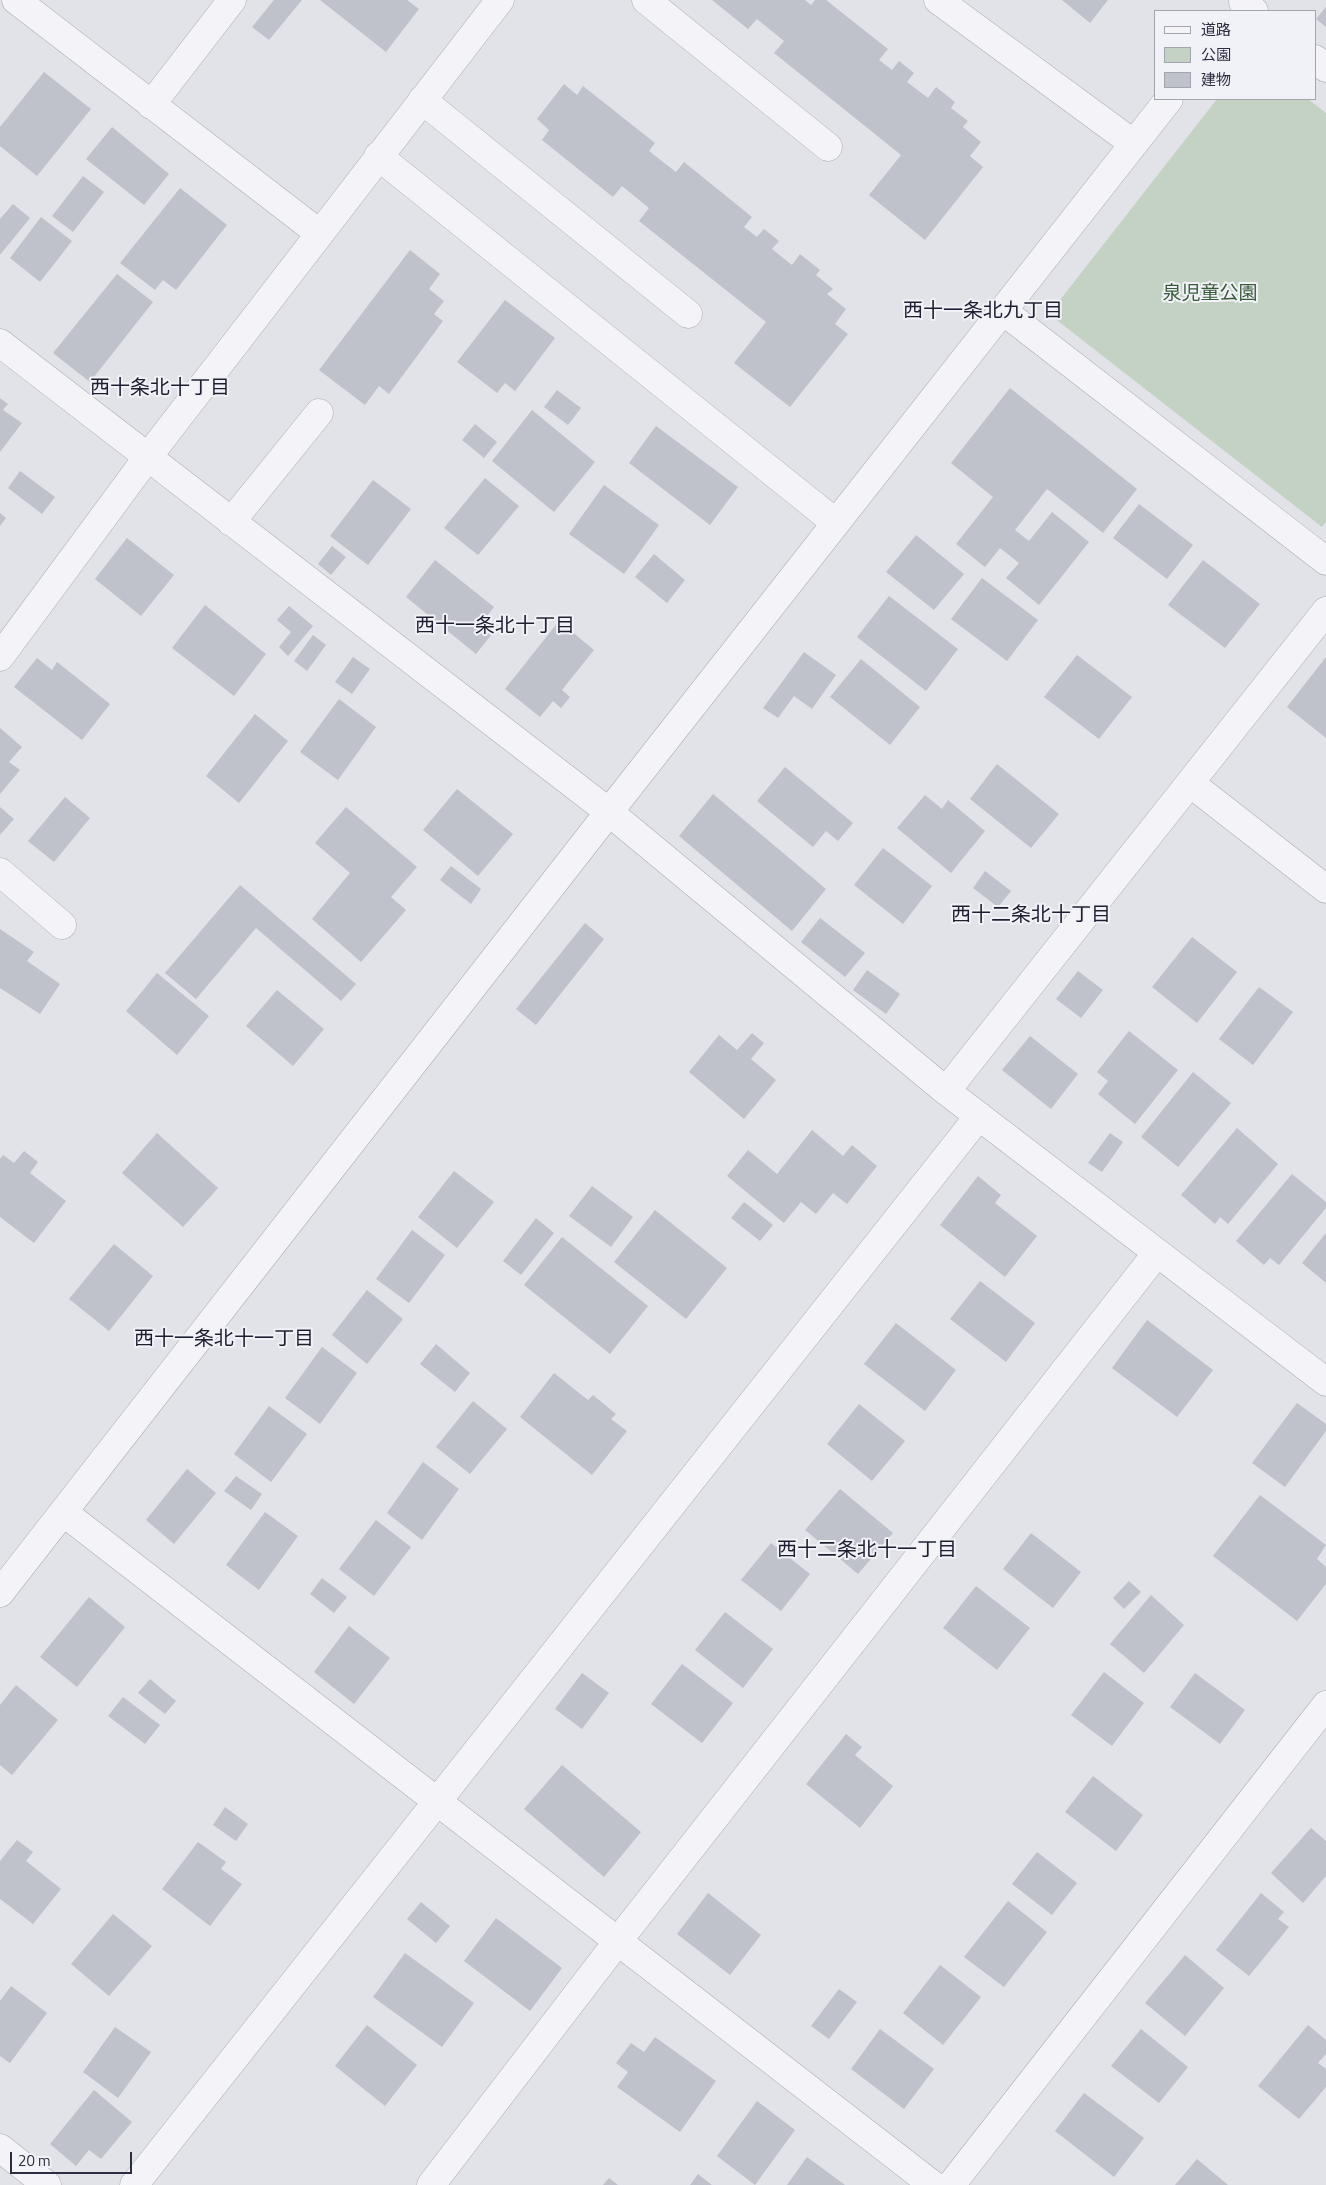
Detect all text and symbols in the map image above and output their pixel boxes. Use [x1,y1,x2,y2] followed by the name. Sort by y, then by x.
[1154,10,1316,100] legend
[1201,18,1231,41] text: 道路
[1201,43,1231,66] text: 公園
[1201,68,1231,91] text: 建物
[1163,283,1257,305] park label: 泉児童公園
[903,300,1063,324] district label: 西十一条北九丁目
[90,377,230,401] district label: 西十条北十丁目
[415,615,575,639] district label: 西十一条北十丁目
[951,904,1111,928] district label: 西十二条北十丁目
[134,1328,314,1352] district label: 西十一条北十一丁目
[777,1539,957,1563] district label: 西十二条北十一丁目
[12,2142,135,2174] scale bar
[18,2149,51,2172] text: 20 m

